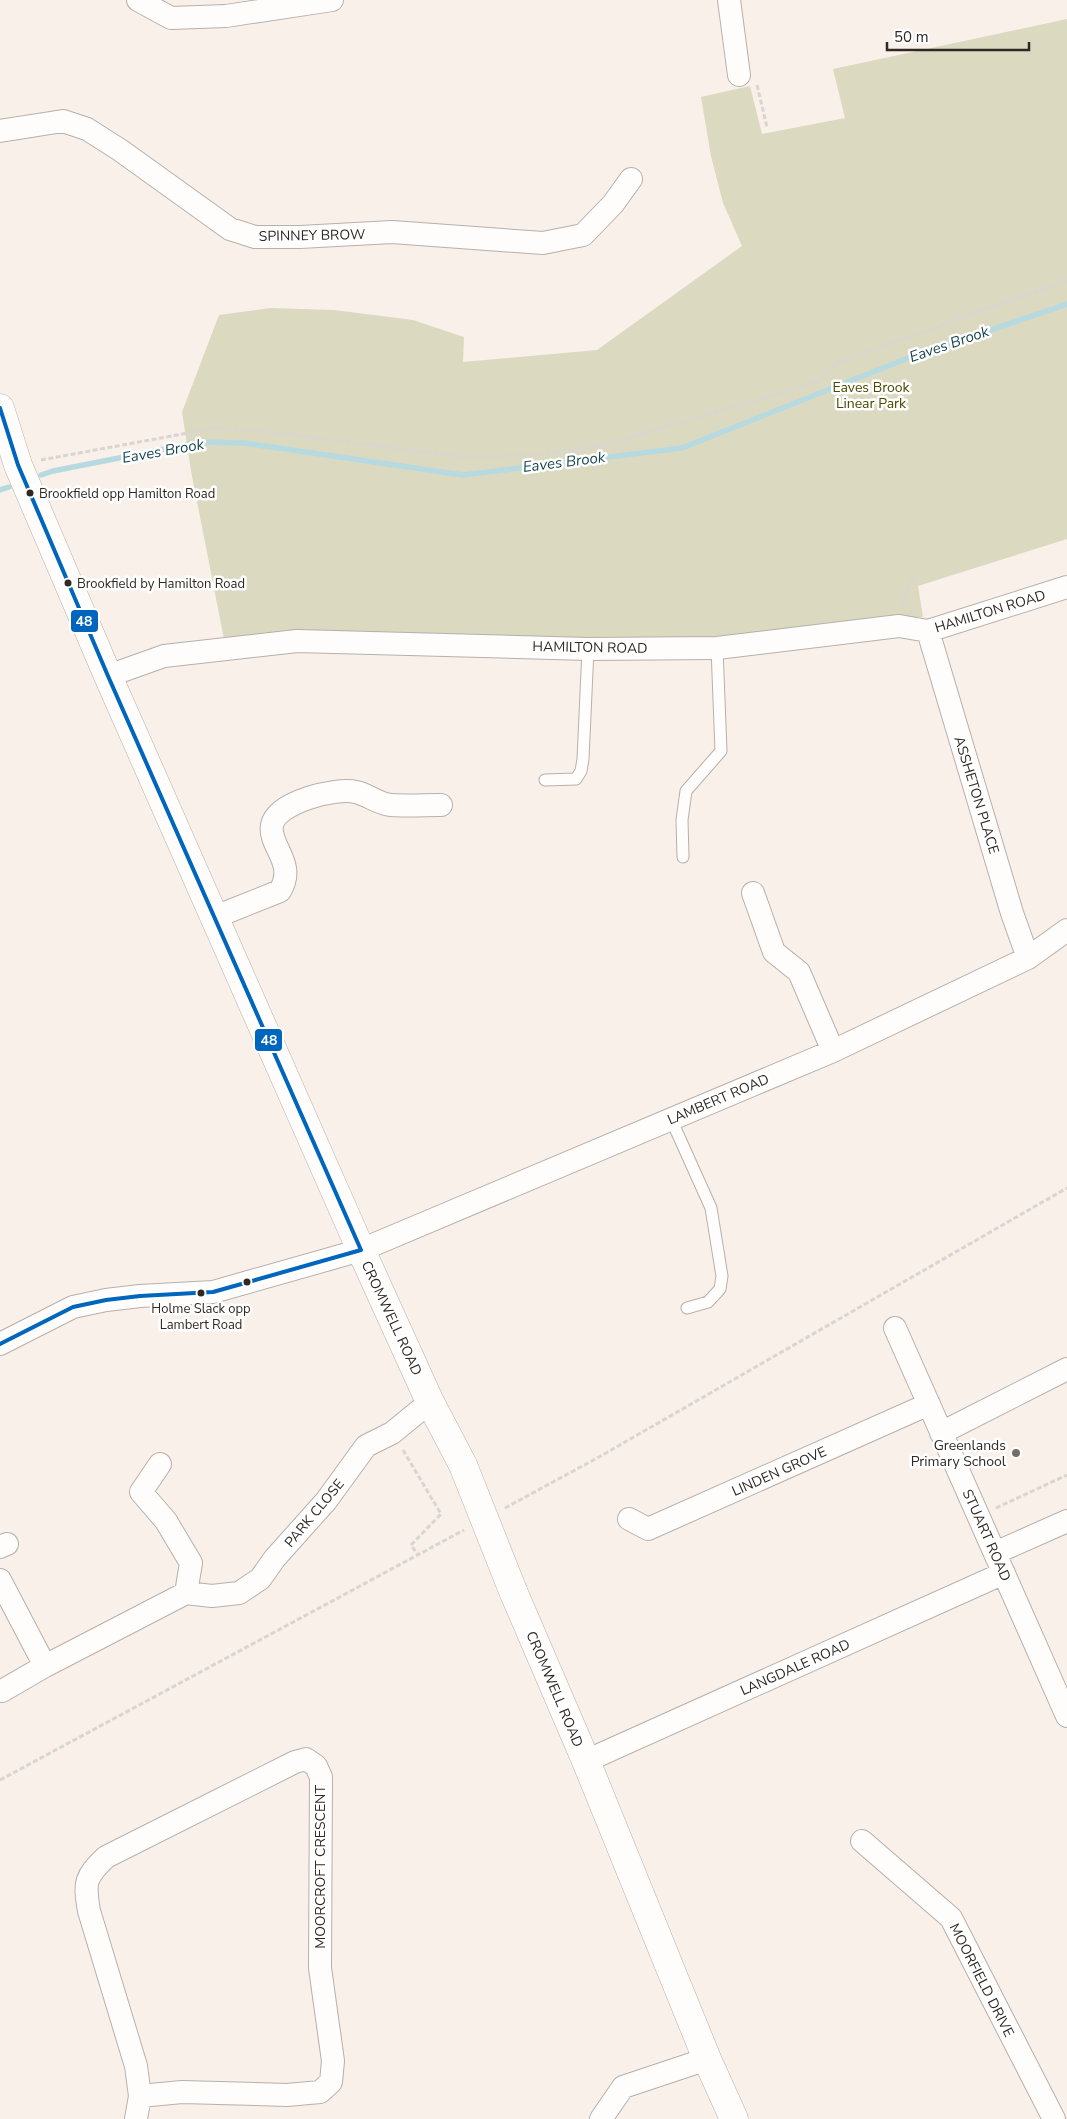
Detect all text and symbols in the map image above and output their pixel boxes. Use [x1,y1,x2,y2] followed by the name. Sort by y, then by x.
[887,20,1030,52] scale bar
[894,27,929,47] text: 50 m
[259,225,366,246] street label: SPINNEY BROW
[907,321,992,367] water label: Eaves Brook
[832,378,911,413] park label: Eaves Brook Linear Park
[121,434,206,468] water label: Eaves Brook
[522,447,607,477] water label: Eaves Brook
[39,485,215,503] place label: Brookfield opp Hamilton Road
[25,488,35,498] marker: Brookfield opp Hamilton Road
[77,575,245,593] place label: Brookfield by Hamilton Road
[63,578,73,588] marker: Brookfield by Hamilton Road
[932,586,1048,637] street label: HAMILTON ROAD
[70,609,99,633] line badge: 48
[76,612,92,631] text: 48
[532,637,648,658] street label: HAMILTON ROAD
[950,734,1003,856] street label: ASSHETON PLACE
[254,1028,283,1052] line badge: 48
[261,1031,277,1050] text: 48
[664,1069,772,1129] street label: LAMBERT ROAD
[357,1258,426,1379] street label: CROMWELL ROAD
[242,1277,252,1287] unlabelled marker
[196,1288,206,1298] marker: Holme Slack opp Lambert Road
[151,1300,251,1334] place label: Holme Slack opp Lambert Road
[911,1436,1007,1471] place label: Greenlands Primary School
[729,1442,830,1501] street label: LINDEN GROVE
[1010,1447,1022,1459] marker: Greenlands Primary School
[280,1475,349,1552] street label: PARK CLOSE
[958,1486,1015,1584] street label: STUART ROAD
[522,1628,588,1750] street label: CROMWELL ROAD
[737,1635,853,1700] street label: LANGDALE ROAD
[311,1785,330,1949] street label: MOORCROFT CRESCENT
[945,1920,1018,2040] street label: MOORFIELD DRIVE

